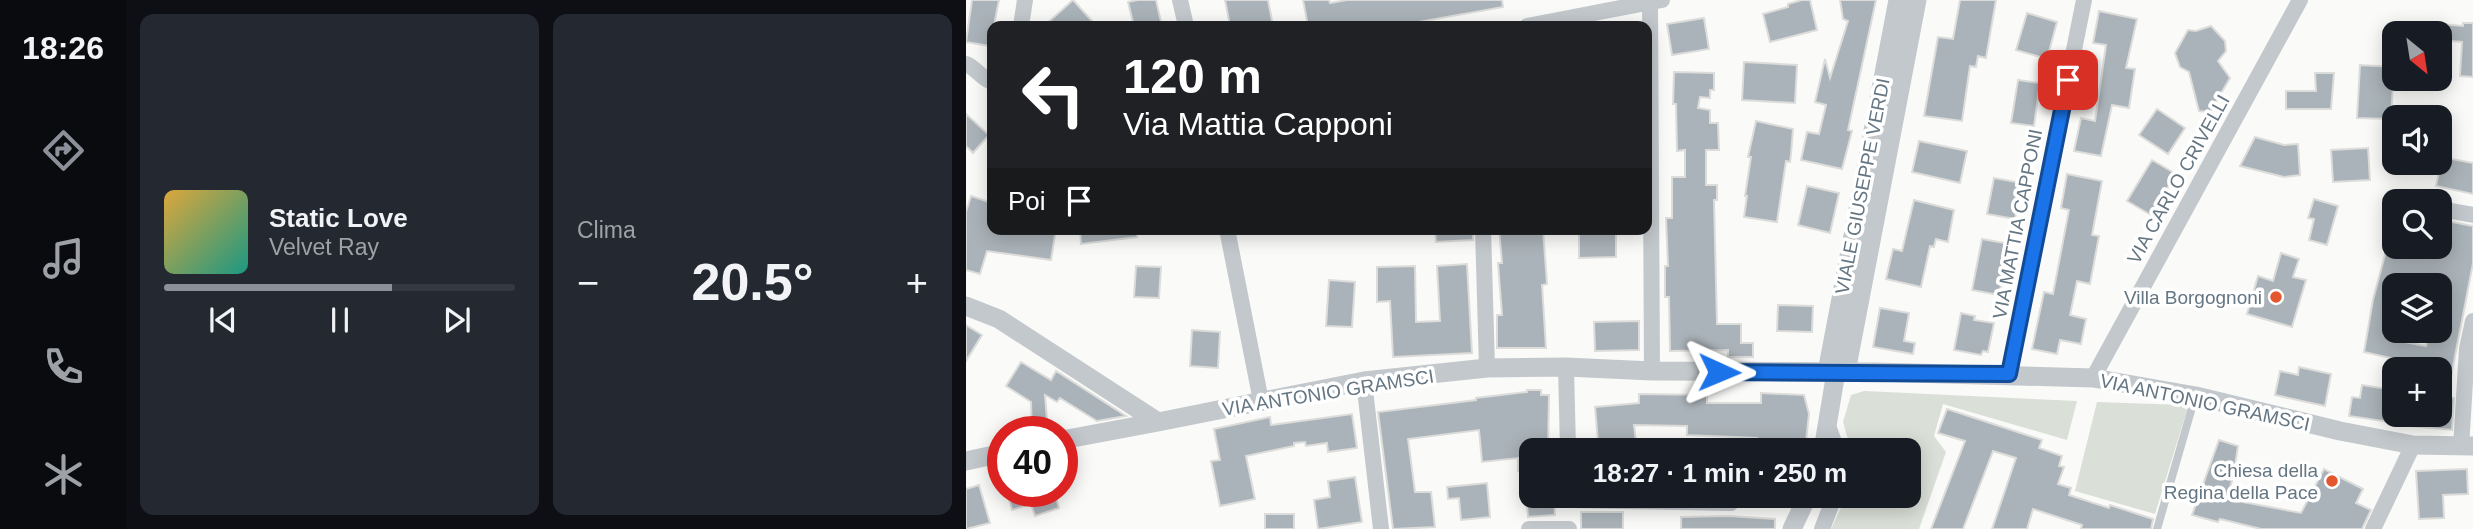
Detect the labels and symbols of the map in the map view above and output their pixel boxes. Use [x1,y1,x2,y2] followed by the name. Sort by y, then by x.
[2382,21,2452,91] north arrow
[2038,50,2098,110] pin
[1831,76,1894,296] street label: VIALE GIUSEPPE VERDI
[2123,91,2234,267] street label: VIA CARLO CRIVELLI
[1989,127,2046,321] street label: VIA MATTIA CAPPONI
[2124,287,2262,308] place label: Villa Borgognoni
[2268,289,2284,305] marker: Villa Borgognoni
[1682,335,1756,409] position arrow
[1221,365,1435,420] street label: VIA ANTONIO GRAMSCI
[2098,370,2312,435] street label: VIA ANTONIO GRAMSCI
[987,416,1078,507] speed limit sign: 40
[2164,460,2318,503] place label: Chiesa della Regina della Pace
[2324,473,2340,489] marker: Chiesa della Regina della Pace

